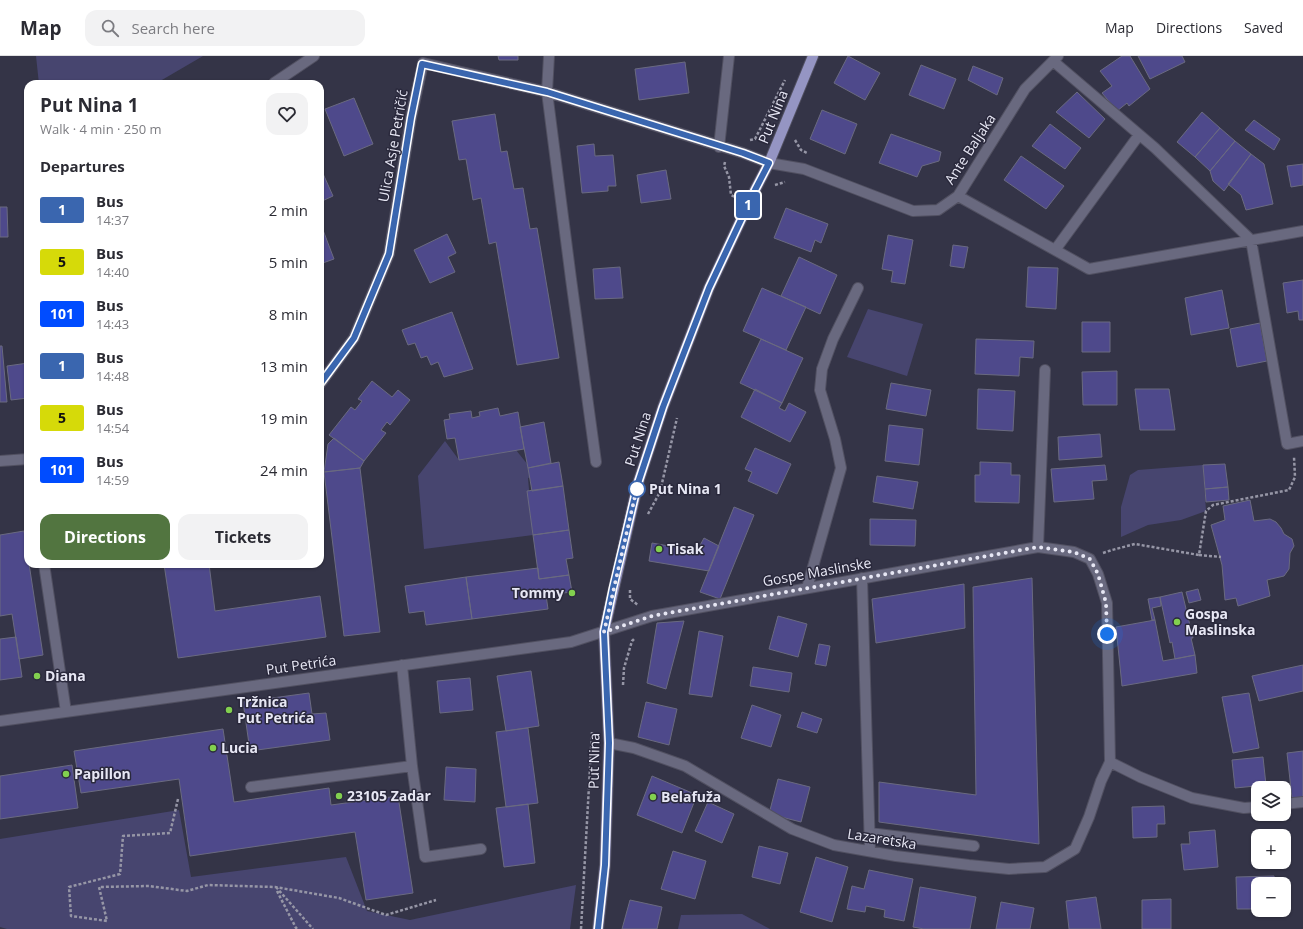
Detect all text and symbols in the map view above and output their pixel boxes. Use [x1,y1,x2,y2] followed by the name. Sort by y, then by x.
[85,10,365,46] search box
[20,15,61,41] text: Map
[99,17,121,39] icon: search
[131,18,215,38] text: Search here
[1105,18,1134,37] text: Map
[1156,18,1222,37] text: Directions
[1244,18,1283,37] text: Saved
[753,87,792,146] street label: Put Nina
[373,88,412,203] street label: Ulica Asje Petričić
[40,92,139,118] text: Put Nina 1
[266,93,308,135] button: heart
[940,110,1000,188] street label: Ante Baljaka
[40,120,162,138] text: Walk · 4 min · 250 m
[40,156,125,176] text: Departures
[96,191,123,211] text: Bus
[735,192,761,218] line badge: 1
[744,195,752,214] text: 1
[58,200,66,219] text: 1
[269,200,308,220] text: 2 min
[96,211,129,229] text: 14:37
[96,243,123,263] text: Bus
[58,252,66,271] text: 5
[269,252,308,272] text: 5 min
[96,263,129,281] text: 14:40
[96,295,123,315] text: Bus
[50,304,74,323] text: 101
[269,304,308,324] text: 8 min
[96,315,129,333] text: 14:43
[96,347,123,367] text: Bus
[58,356,66,375] text: 1
[260,356,308,376] text: 13 min
[96,367,129,385] text: 14:48
[96,399,123,419] text: Bus
[58,408,66,427] text: 5
[260,408,308,428] text: 19 min
[620,409,655,468] street label: Put Nina
[96,419,129,437] text: 14:54
[96,451,123,471] text: Bus
[50,460,74,479] text: 101
[260,460,308,480] text: 24 min
[96,471,129,489] text: 14:59
[649,479,722,498] place label: Put Nina 1
[628,480,646,498] marker: Put Nina 1
[40,514,170,560] button: Directions
[178,514,308,560] button: Tickets
[667,539,704,558] place label: Tisak
[654,544,664,554] marker: Tisak
[761,553,873,590] street label: Gospe Maslinske
[512,583,564,602] place label: Tommy
[567,588,577,598] marker: Tommy
[1185,604,1255,639] place label: Gospa Maslinska
[1172,617,1182,627] marker: Gospa Maslinska
[1097,624,1117,644] your location
[265,650,337,679] street label: Put Petrića
[45,666,86,685] place label: Diana
[32,671,42,681] marker: Diana
[237,692,314,727] place label: Tržnica Put Petrića
[224,705,234,715] marker: Tržnica Put Petrića
[584,733,603,789] street label: Put Nina
[221,738,258,757] place label: Lucia
[208,743,218,753] marker: Lucia
[74,764,131,783] place label: Papillon
[61,769,71,779] marker: Papillon
[1251,781,1291,917] map controls
[1251,781,1291,821] button: layers
[347,786,432,805] place label: 23105 Zadar
[661,787,721,806] place label: Belafuža
[334,791,344,801] marker: 23105 Zadar
[648,792,658,802] marker: Belafuža
[846,824,918,853] street label: Lazaretska
[1251,829,1291,869] button: +
[1251,877,1291,917] button: −

